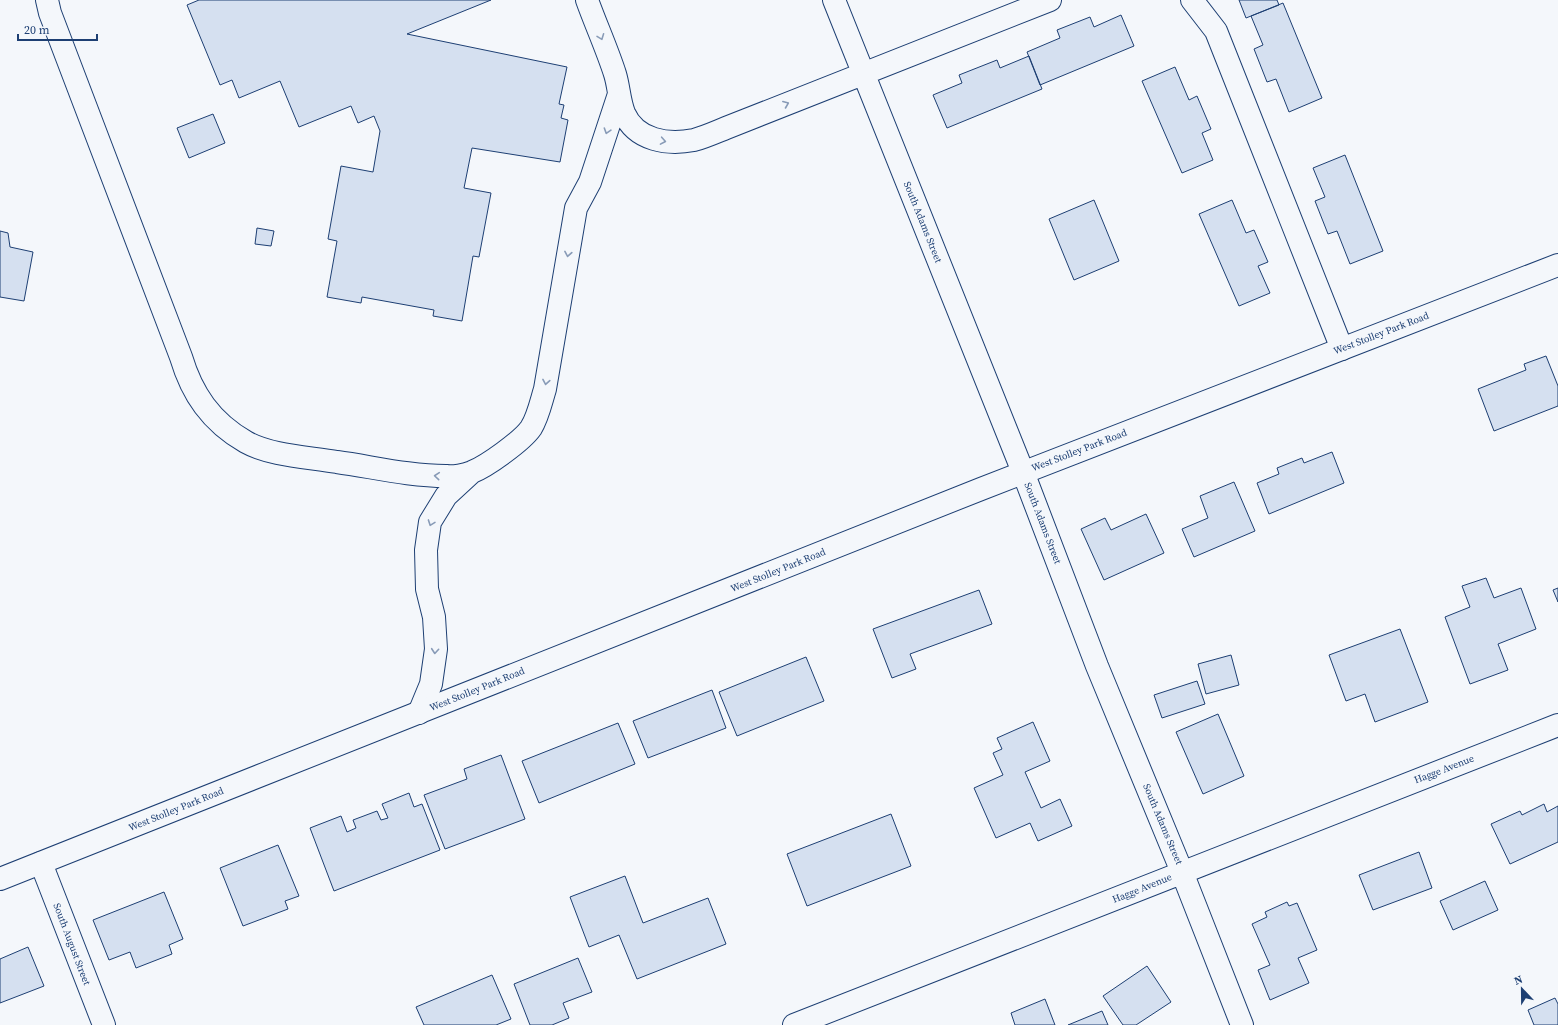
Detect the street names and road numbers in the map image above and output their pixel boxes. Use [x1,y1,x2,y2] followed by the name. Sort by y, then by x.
[901,179,946,265] street label: South Adams Street
[1331,309,1431,357] street label: West Stolley Park Road
[1029,426,1129,474] street label: West Stolley Park Road
[1021,480,1065,566] street label: South Adams Street
[729,545,828,595] street label: West Stolley Park Road
[428,664,527,714] street label: West Stolley Park Road
[1412,752,1476,786] street label: Hagge Avenue
[1140,782,1186,867] street label: South Adams Street
[127,784,226,834] street label: West Stolley Park Road
[1110,870,1174,906] street label: Hagge Avenue
[50,901,94,988] street label: South August Street

